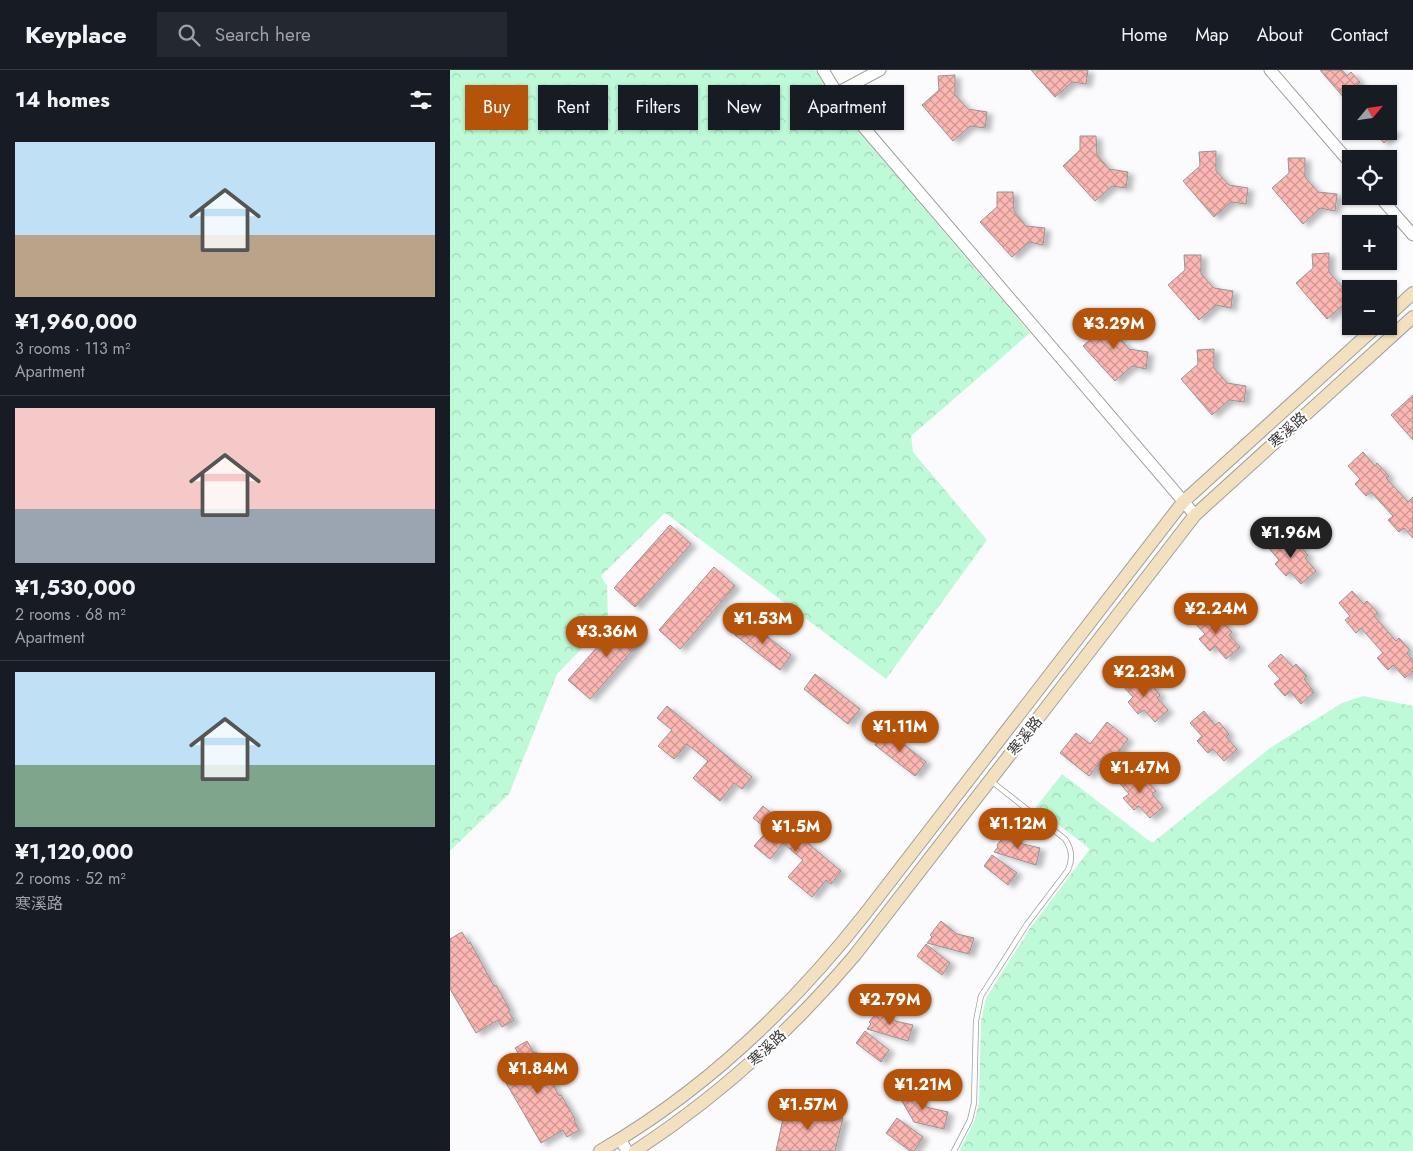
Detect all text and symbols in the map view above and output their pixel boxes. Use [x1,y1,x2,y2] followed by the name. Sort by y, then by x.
[157,12,507,57] search box
[25,17,127,52] text: Keyplace
[175,21,203,49] icon: search
[215,21,311,48] text: Search here
[1121,22,1167,48] text: Home
[1195,22,1229,48] text: Map
[1257,22,1302,48] text: About
[1330,22,1388,48] text: Contact
[15,85,110,115] text: 14 homes
[465,85,528,130] chip: Buy
[538,85,608,130] chip: Rent
[618,85,698,130] chip: Filters
[708,85,780,130] chip: New
[790,85,904,130] chip: Apartment
[1342,85,1398,140] north arrow
[1342,85,1397,335] map controls
[407,86,435,114] icon: filters
[1342,150,1397,205] button: locate
[180,175,270,265] icon: home
[1342,215,1397,270] button: +
[1342,280,1397,335] button: −
[15,307,137,337] text: ¥1,960,000
[1073,308,1155,350] pin: ¥3.29M
[1083,312,1145,335] text: ¥3.29M
[15,337,131,360] text: 3 rooms · 113 m²
[15,360,85,383] text: Apartment
[1264,407,1312,453] street label: 寒溪路
[180,440,270,530] icon: home
[1250,516,1332,559] pin: ¥1.96M
[1261,521,1321,544] text: ¥1.96M
[15,573,136,603] text: ¥1,530,000
[1175,592,1257,635] pin: ¥2.24M
[1185,597,1247,620] text: ¥2.24M
[722,602,804,645] pin: ¥1.53M
[15,603,126,626] text: 2 rooms · 68 m²
[734,607,792,630] text: ¥1.53M
[566,616,648,658] pin: ¥3.36M
[577,620,637,643] text: ¥3.36M
[15,626,85,649] text: Apartment
[1103,656,1185,698] pin: ¥2.23M
[1113,660,1175,683] text: ¥2.23M
[180,704,270,794] icon: home
[859,710,941,753] pin: ¥1.11M
[1002,711,1048,761] street label: 寒溪路
[873,715,927,738] text: ¥1.11M
[1099,752,1181,794] pin: ¥1.47M
[1110,756,1170,779] text: ¥1.47M
[977,808,1059,850] pin: ¥1.12M
[761,810,831,853] pin: ¥1.5M
[990,812,1046,835] text: ¥1.12M
[772,815,820,838] text: ¥1.5M
[15,837,133,867] text: ¥1,120,000
[15,867,126,890] text: 2 rooms · 52 m²
[15,892,63,915] text: 寒溪路
[849,984,931,1026] pin: ¥2.79M
[860,988,920,1011] text: ¥2.79M
[743,1025,791,1071] street label: 寒溪路
[497,1052,579,1095] pin: ¥1.84M
[508,1057,568,1080] text: ¥1.84M
[882,1068,964,1111] pin: ¥1.21M
[895,1073,951,1096] text: ¥1.21M
[767,1088,849,1131] pin: ¥1.57M
[779,1093,837,1116] text: ¥1.57M

